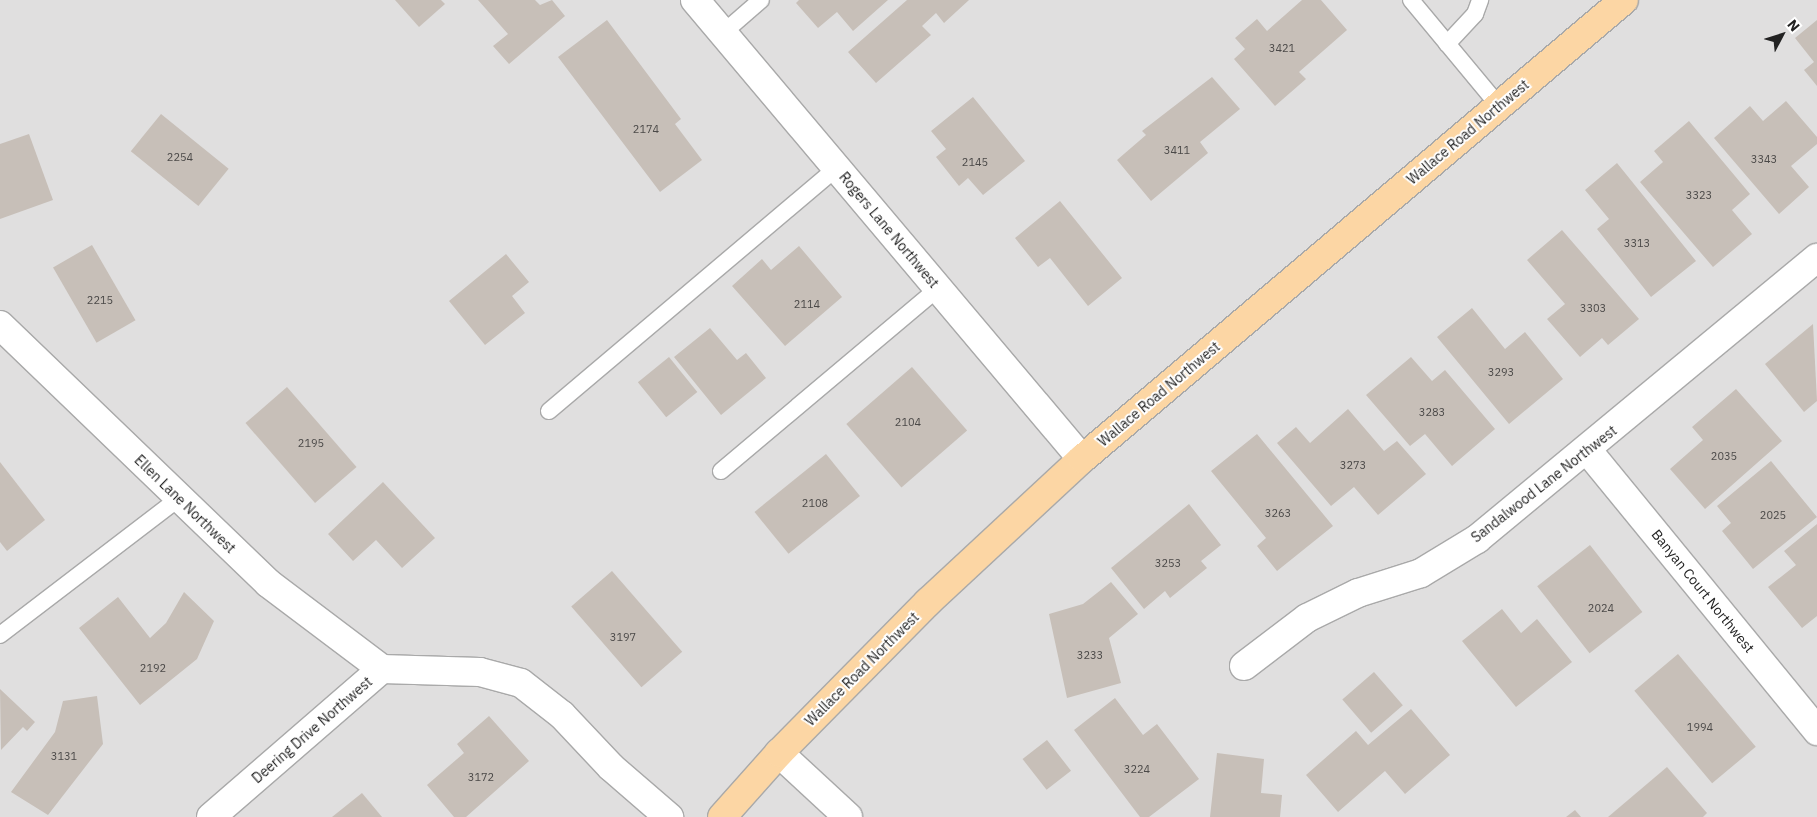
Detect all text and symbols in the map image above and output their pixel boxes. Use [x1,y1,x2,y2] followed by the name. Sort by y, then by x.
[1757,10,1807,60] north arrow
[1783,16,1804,35] text: N
[1269,41,1295,55] house number: 3421
[1404,76,1532,188] street label: Wallace Road Northwest
[633,122,659,136] house number: 2174
[1164,143,1190,157] house number: 3411
[167,150,193,164] house number: 2254
[1751,152,1777,166] house number: 3343
[962,155,988,169] house number: 2145
[836,169,942,291] street label: Rogers Lane Northwest
[1686,188,1712,202] house number: 3323
[1624,236,1650,250] house number: 3313
[87,293,113,307] house number: 2215
[794,297,820,311] house number: 2114
[1580,301,1606,315] house number: 3303
[1095,338,1223,450] street label: Wallace Road Northwest
[1488,365,1514,379] house number: 3293
[1419,405,1445,419] house number: 3283
[895,415,921,429] house number: 2104
[1468,422,1620,546] street label: Sandalwood Lane Northwest
[298,436,324,450] house number: 2195
[1711,449,1737,463] house number: 2035
[131,451,239,557] street label: Ellen Lane Northwest
[1340,458,1366,472] house number: 3273
[802,496,828,510] house number: 2108
[1265,506,1291,520] house number: 3263
[1760,508,1786,522] house number: 2025
[1648,526,1758,656] street label: Banyan Court Northwest
[1155,556,1181,570] house number: 3253
[1588,601,1614,615] house number: 2024
[802,609,922,729] street label: Wallace Road Northwest
[610,630,636,644] house number: 3197
[1077,648,1103,662] house number: 3233
[140,661,166,675] house number: 2192
[249,673,375,787] street label: Deering Drive Northwest
[1687,720,1713,734] house number: 1994
[51,749,77,763] house number: 3131
[1124,762,1150,776] house number: 3224
[468,770,494,784] house number: 3172

